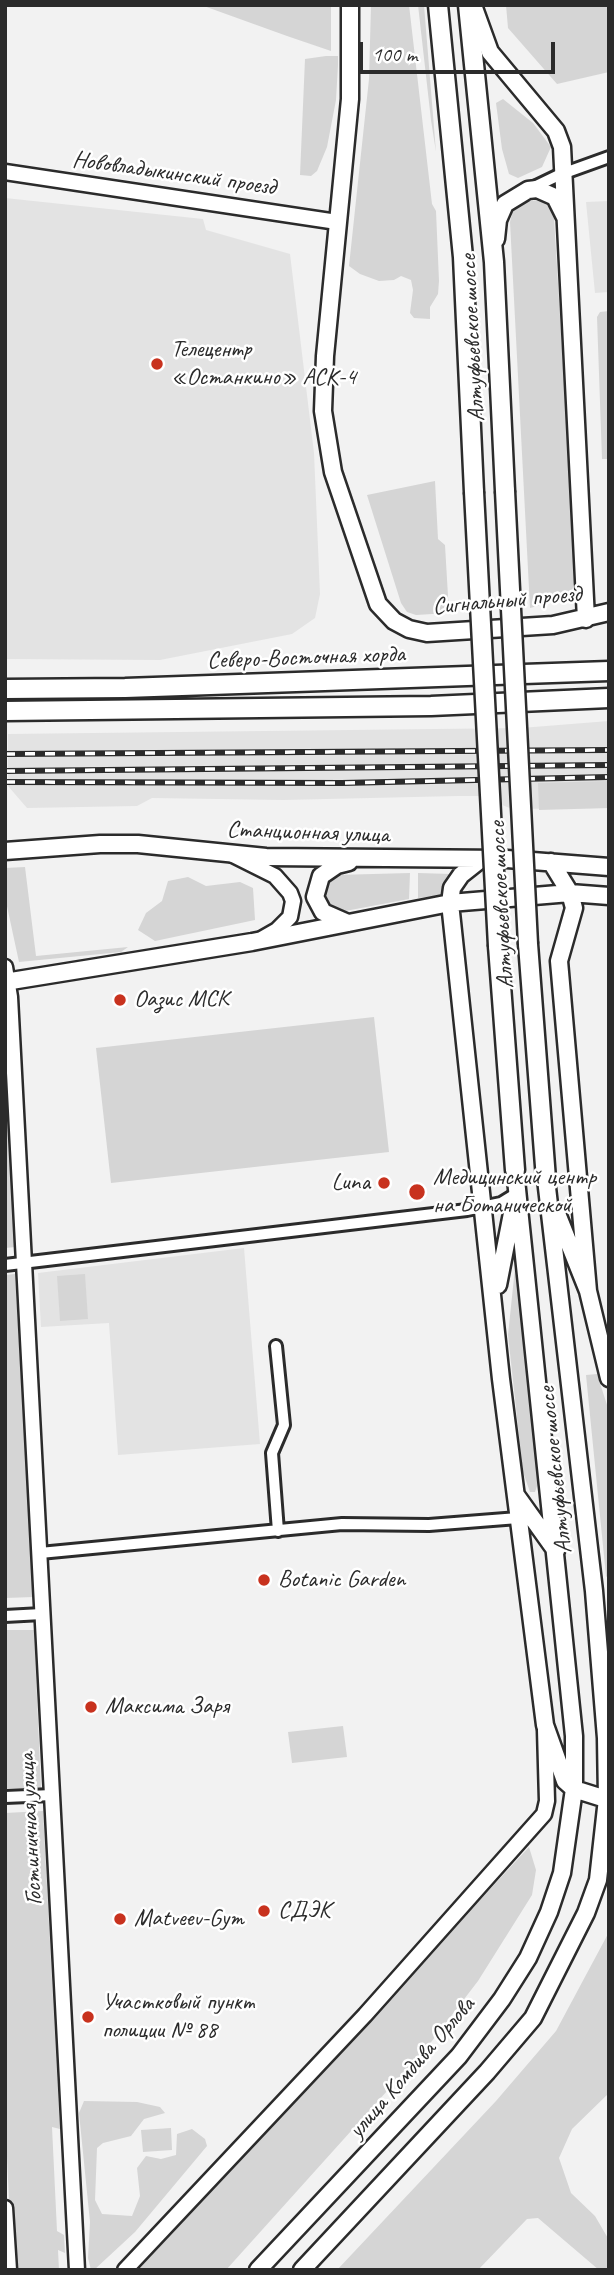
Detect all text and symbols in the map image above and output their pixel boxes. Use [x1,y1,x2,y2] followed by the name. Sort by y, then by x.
[362,28,558,72] scale bar
[372,41,417,67] text: 100 m
[71,145,277,203] street label: Нововладыкинский проезд
[454,254,492,422] street label: Алтуфьевское шоссе
[171,336,356,392] place label: Телецентр «Останкино» АСК-4
[149,356,165,372] marker: Телецентр «Останкино» АСК-4
[431,580,583,622] street label: Сигнальный проезд
[207,640,405,676] street label: Северо-Восточная хорда
[226,816,390,850] street label: Станционная улица
[483,821,521,989] street label: Алтуфьевское шоссе
[134,986,229,1014] place label: Оазис МСК
[112,992,128,1008] marker: Оазис МСК
[433,1164,596,1220] place label: Медицинский центр на Ботанической
[331,1169,370,1197] place label: Luna
[376,1175,392,1191] marker: Luna
[407,1182,427,1202] marker: Медицинский центр на Ботанической
[533,1385,579,1555] street label: Алтуфьевское шоссе
[278,1566,405,1594] place label: Botanic Garden
[256,1572,272,1588] marker: Botanic Garden
[105,1693,229,1721] place label: Максима Заря
[83,1699,99,1715] marker: Максима Заря
[13,1752,49,1906] street label: Гостиничная улица
[278,1897,331,1925] place label: СДЭК
[256,1903,272,1919] marker: СДЭК
[134,1905,244,1933] place label: Matveev-Gym
[112,1911,128,1927] marker: Matveev-Gym
[102,1989,254,2045] place label: Участковый пункт полиции № 88
[343,1991,481,2145] street label: улица Комдива Орлова
[80,2009,96,2025] marker: Участковый пункт полиции № 88

